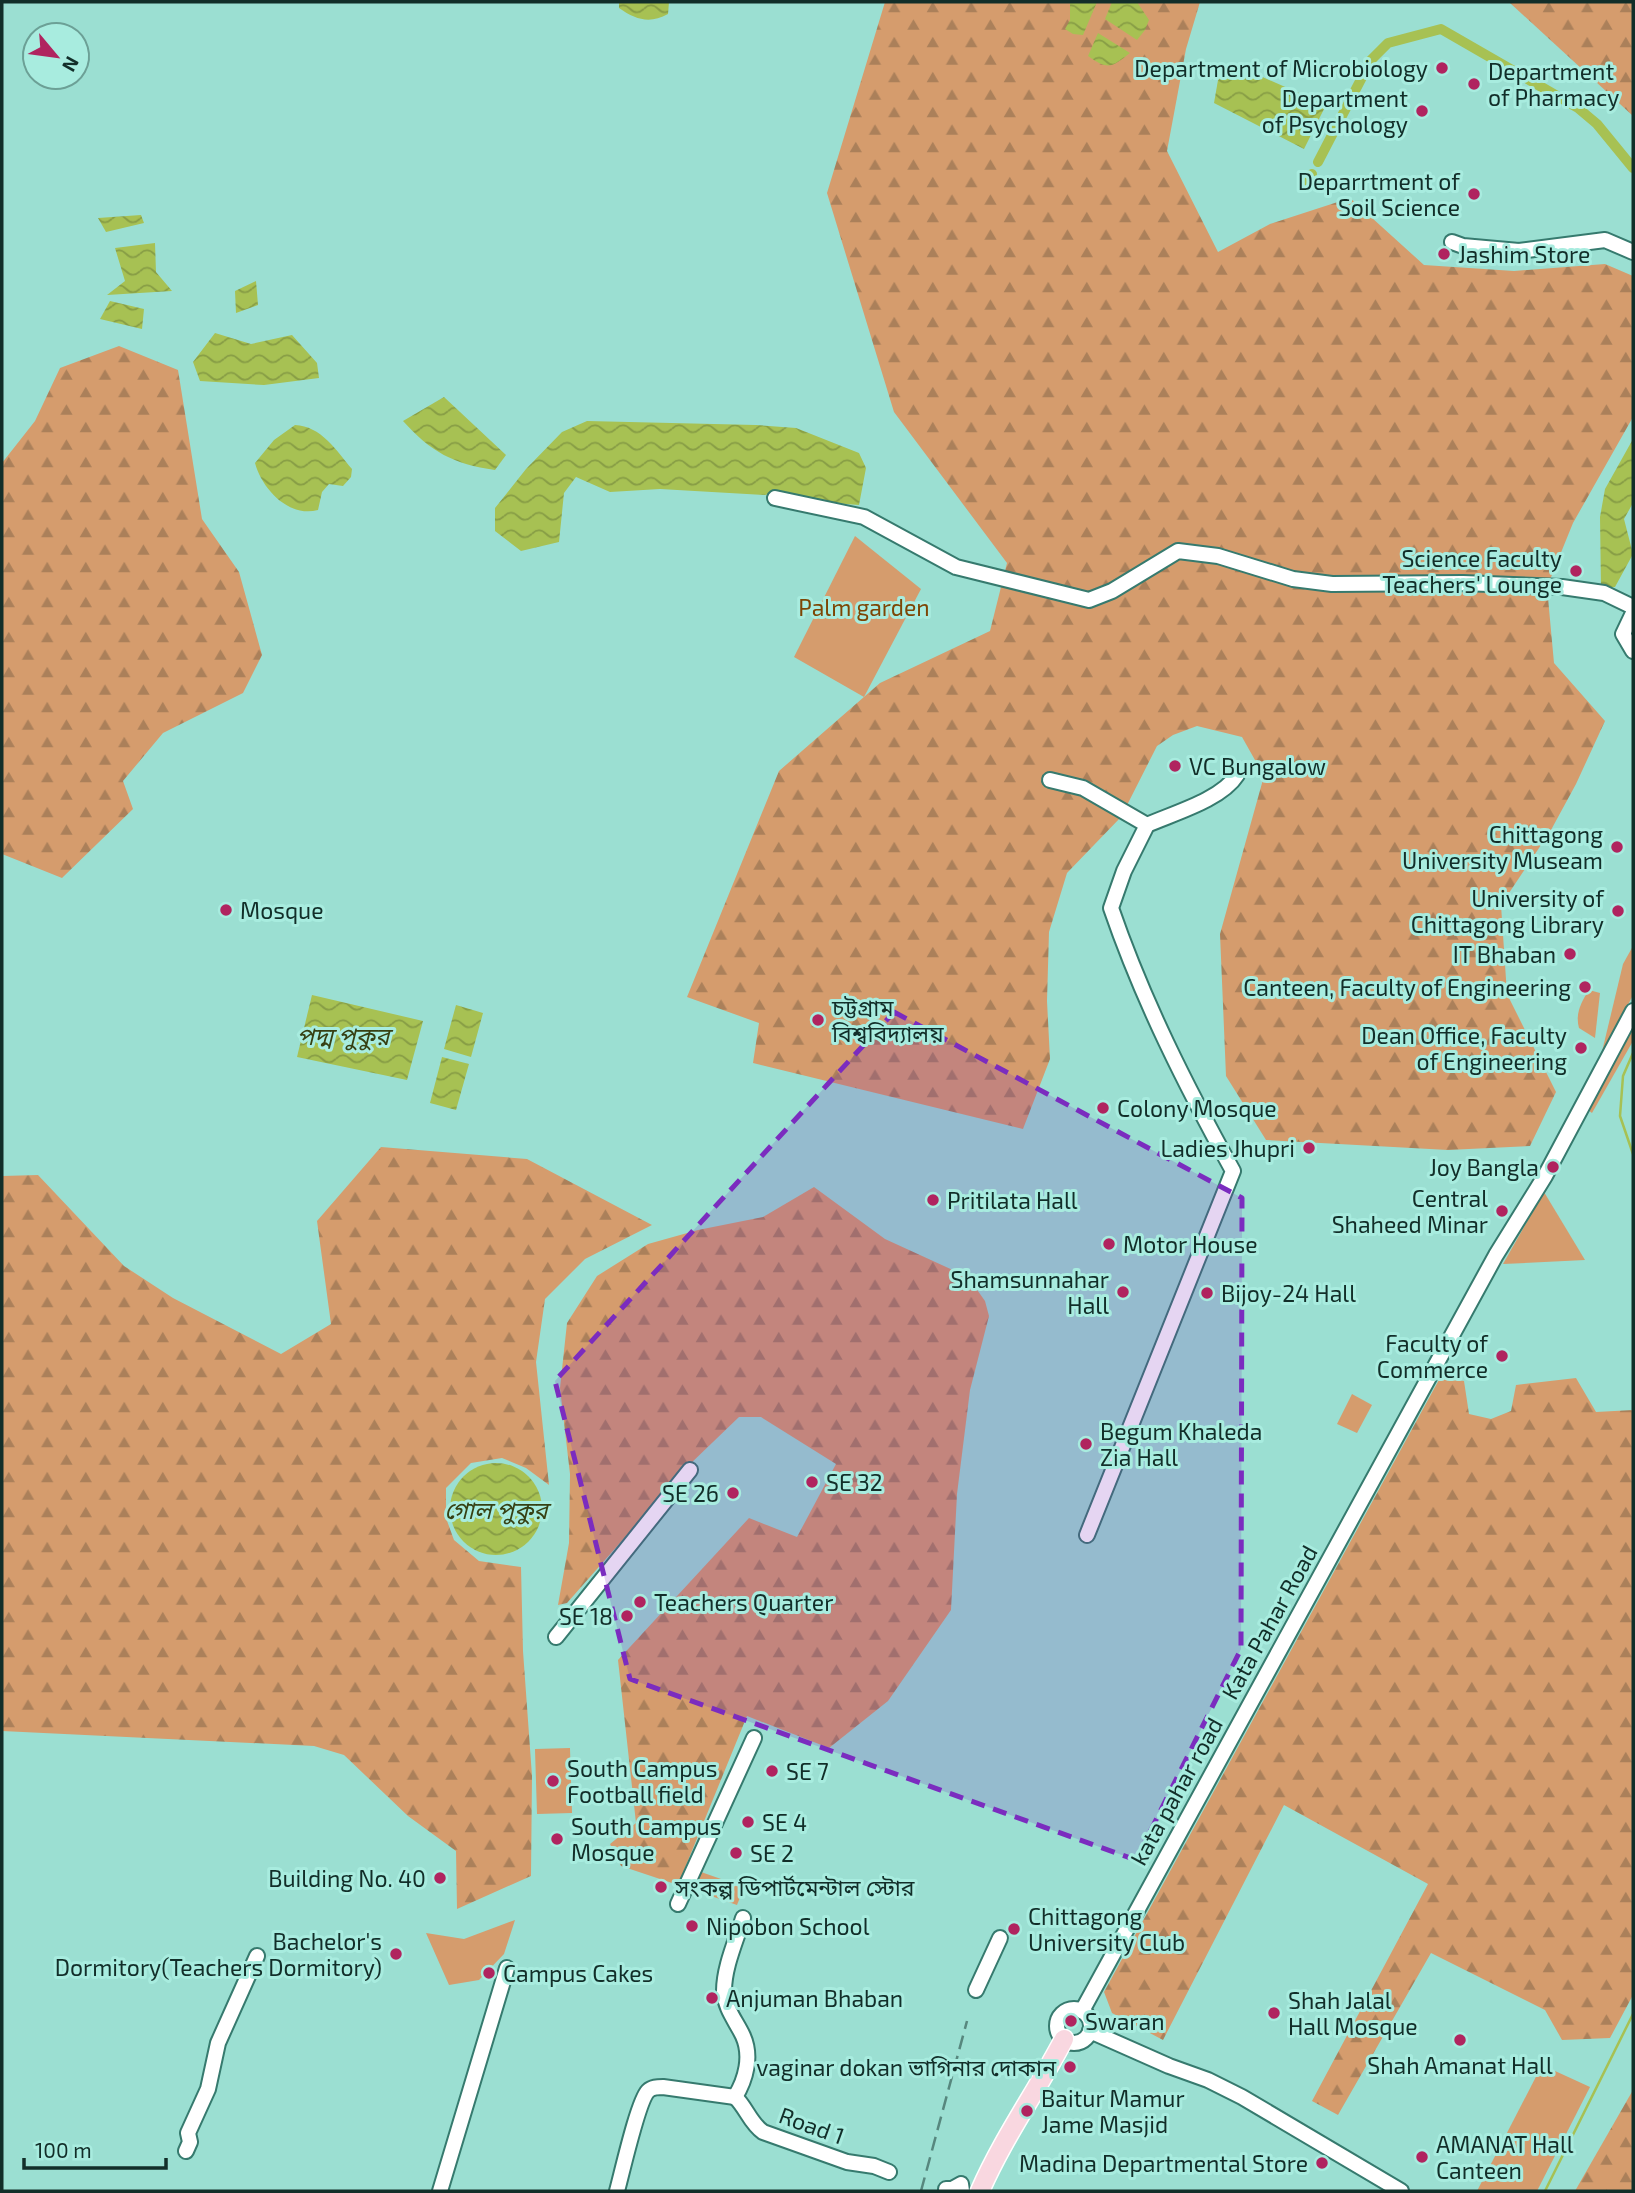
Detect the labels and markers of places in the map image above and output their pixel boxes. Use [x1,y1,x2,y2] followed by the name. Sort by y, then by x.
[1134,54,1428,82] place label: Department of Microbiology
[1488,57,1619,111] place label: Department of Pharmacy
[1434,60,1450,76] marker: Department of Microbiology
[1466,76,1482,92] marker: Department of Pharmacy
[1262,84,1408,138] place label: Department of Psychology
[1414,103,1430,119] marker: Department of Psychology
[1298,167,1461,221] place label: Deparrtment of Soil Science
[1466,186,1482,202] marker: Deparrtment of Soil Science
[1458,240,1590,268] place label: Jashim Store
[1436,246,1452,262] marker: Jashim Store
[1382,544,1562,598] place label: Science Faculty Teachers' Lounge
[1568,563,1584,579] marker: Science Faculty Teachers' Lounge
[1189,752,1326,780] place label: VC Bungalow
[1167,758,1183,774] marker: VC Bungalow
[1402,820,1603,874] place label: Chittagong University Museam
[1609,839,1625,855] marker: Chittagong University Museam
[1411,884,1605,938] place label: University of Chittagong Library
[240,896,324,924] place label: Mosque
[218,902,234,918] marker: Mosque
[1610,903,1626,919] marker: University of Chittagong Library
[1453,940,1556,968] place label: IT Bhaban
[1562,946,1578,962] marker: IT Bhaban
[1243,973,1571,1001] place label: Canteen, Faculty of Engineering
[1577,979,1593,995] marker: Canteen, Faculty of Engineering
[831,993,944,1047] place label: চট্টগ্রাম বিশ্ববিদ্যালয়
[810,1012,826,1028] marker: চট্টগ্রাম বিশ্ববিদ্যালয়
[1361,1021,1567,1075] place label: Dean Office, Faculty of Engineering
[1573,1040,1589,1056] marker: Dean Office, Faculty of Engineering
[1117,1094,1277,1122] place label: Colony Mosque
[1095,1100,1111,1116] marker: Colony Mosque
[1160,1134,1295,1162] place label: Ladies Jhupri
[1301,1140,1317,1156] marker: Ladies Jhupri
[1429,1153,1539,1181] place label: Joy Bangla
[1545,1159,1561,1175] marker: Joy Bangla
[1332,1184,1488,1238] place label: Central Shaheed Minar
[947,1186,1078,1214] place label: Pritilata Hall
[925,1192,941,1208] marker: Pritilata Hall
[1494,1203,1510,1219] marker: Central Shaheed Minar
[1123,1230,1257,1258] place label: Motor House
[1101,1236,1117,1252] marker: Motor House
[951,1265,1109,1319] place label: Shamsunnahar Hall
[1221,1279,1356,1307] place label: Bijoy-24 Hall
[1115,1284,1131,1300] marker: Shamsunnahar Hall
[1199,1285,1215,1301] marker: Bijoy-24 Hall
[1377,1329,1489,1383] place label: Faculty of Commerce
[1494,1348,1510,1364] marker: Faculty of Commerce
[1100,1417,1262,1471] place label: Begum Khaleda Zia Hall
[1078,1436,1094,1452] marker: Begum Khaleda Zia Hall
[826,1468,883,1496] place label: SE 32
[804,1474,820,1490] marker: SE 32
[662,1479,719,1507] place label: SE 26
[725,1485,741,1501] marker: SE 26
[654,1588,833,1616] place label: Teachers Quarter
[632,1594,648,1610] marker: Teachers Quarter
[559,1602,613,1630] place label: SE 18
[619,1608,635,1624] marker: SE 18
[567,1754,717,1808] place label: South Campus Football field
[786,1757,829,1785] place label: SE 7
[764,1763,780,1779] marker: SE 7
[545,1773,561,1789] marker: South Campus Football field
[762,1808,807,1836] place label: SE 4
[571,1812,721,1866] place label: South Campus Mosque
[740,1814,756,1830] marker: SE 4
[549,1831,565,1847] marker: South Campus Mosque
[750,1839,794,1867] place label: SE 2
[728,1845,744,1861] marker: SE 2
[268,1864,426,1892] place label: Building No. 40
[432,1870,448,1886] marker: Building No. 40
[674,1873,915,1901] place label: সংকল্প ডিপার্টমেন্টাল স্টোর
[653,1879,669,1895] marker: সংকল্প ডিপার্টমেন্টাল স্টোর
[1028,1902,1185,1956] place label: Chittagong University Club
[706,1912,870,1940] place label: Nipobon School
[684,1918,700,1934] marker: Nipobon School
[1006,1921,1022,1937] marker: Chittagong University Club
[55,1927,382,1981] place label: Bachelor's Dormitory(Teachers Dormitory)
[388,1946,404,1962] marker: Bachelor's Dormitory(Teachers Dormitory)
[503,1959,653,1987] place label: Campus Cakes
[481,1965,497,1981] marker: Campus Cakes
[726,1984,903,2012] place label: Anjuman Bhaban
[1288,1986,1418,2040] place label: Shah Jalal Hall Mosque
[704,1990,720,2006] marker: Anjuman Bhaban
[1266,2005,1282,2021] marker: Shah Jalal Hall Mosque
[1085,2007,1165,2035] place label: Swaran
[1063,2013,1079,2029] marker: Swaran
[1452,2032,1468,2048] marker: Shah Amanat Hall
[1367,2051,1553,2079] place label: Shah Amanat Hall
[756,2053,1057,2081] place label: vaginar dokan ভাগিনার দোকান
[1062,2059,1078,2075] marker: vaginar dokan ভাগিনার দোকান
[1041,2084,1185,2138] place label: Baitur Mamur Jame Masjid
[1019,2103,1035,2119] marker: Baitur Mamur Jame Masjid
[1436,2130,1574,2184] place label: AMANAT Hall Canteen
[1019,2149,1308,2177] place label: Madina Departmental Store
[1414,2149,1430,2165] marker: AMANAT Hall Canteen
[1314,2155,1330,2171] marker: Madina Departmental Store

